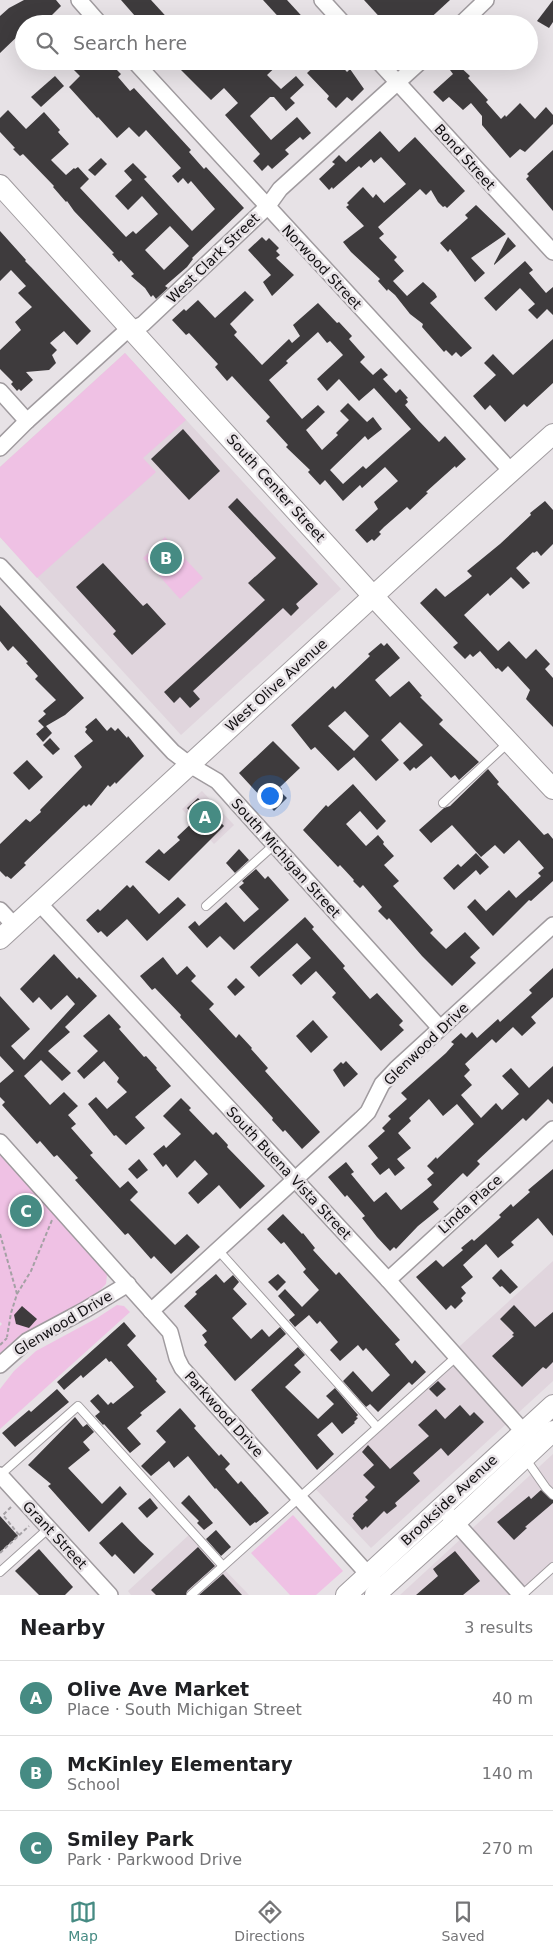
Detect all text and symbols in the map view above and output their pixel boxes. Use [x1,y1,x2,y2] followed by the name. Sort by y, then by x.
[15,15,538,70] search box
[33,29,61,57] icon: search
[73,32,187,54] text: Search here
[431,121,499,194] street label: Bond Street
[164,210,263,306] street label: West Clark Street
[279,222,365,313] street label: Norwood Street
[223,431,329,545] street label: South Center Street
[150,539,182,577] pin: B
[222,635,330,735] street label: West Olive Avenue
[257,783,283,809] your location
[228,795,344,921] street label: South Michigan Street
[189,798,221,836] pin: A
[380,1000,472,1088] street label: Glenwood Drive
[223,1103,355,1243] street label: South Buena Vista Street
[435,1171,505,1237] street label: Linda Place
[10,1192,42,1230] pin: C
[11,1287,115,1359] street label: Glenwood Drive
[181,1368,267,1460] street label: Parkwood Drive
[398,1451,500,1549] street label: Brookside Avenue
[20,1498,91,1572] street label: Grant Street
[20,1616,105,1640] text: Nearby
[464,1618,533,1637] text: 3 results
[67,1678,249,1700] text: Olive Ave Market
[30,1689,42,1708] text: A
[492,1689,533,1708] text: 40 m
[67,1700,302,1719] text: Place · South Michigan Street
[67,1753,293,1775] text: McKinley Elementary
[30,1764,42,1783] text: B
[482,1764,533,1783] text: 140 m
[67,1775,120,1794] text: School
[67,1828,194,1850] text: Smiley Park
[30,1839,42,1858] text: C
[482,1839,533,1858] text: 270 m
[67,1850,242,1869] text: Park · Parkwood Drive
[68,1898,98,1944] tab: Map
[234,1898,305,1944] tab: Directions
[441,1898,485,1944] tab: Saved

